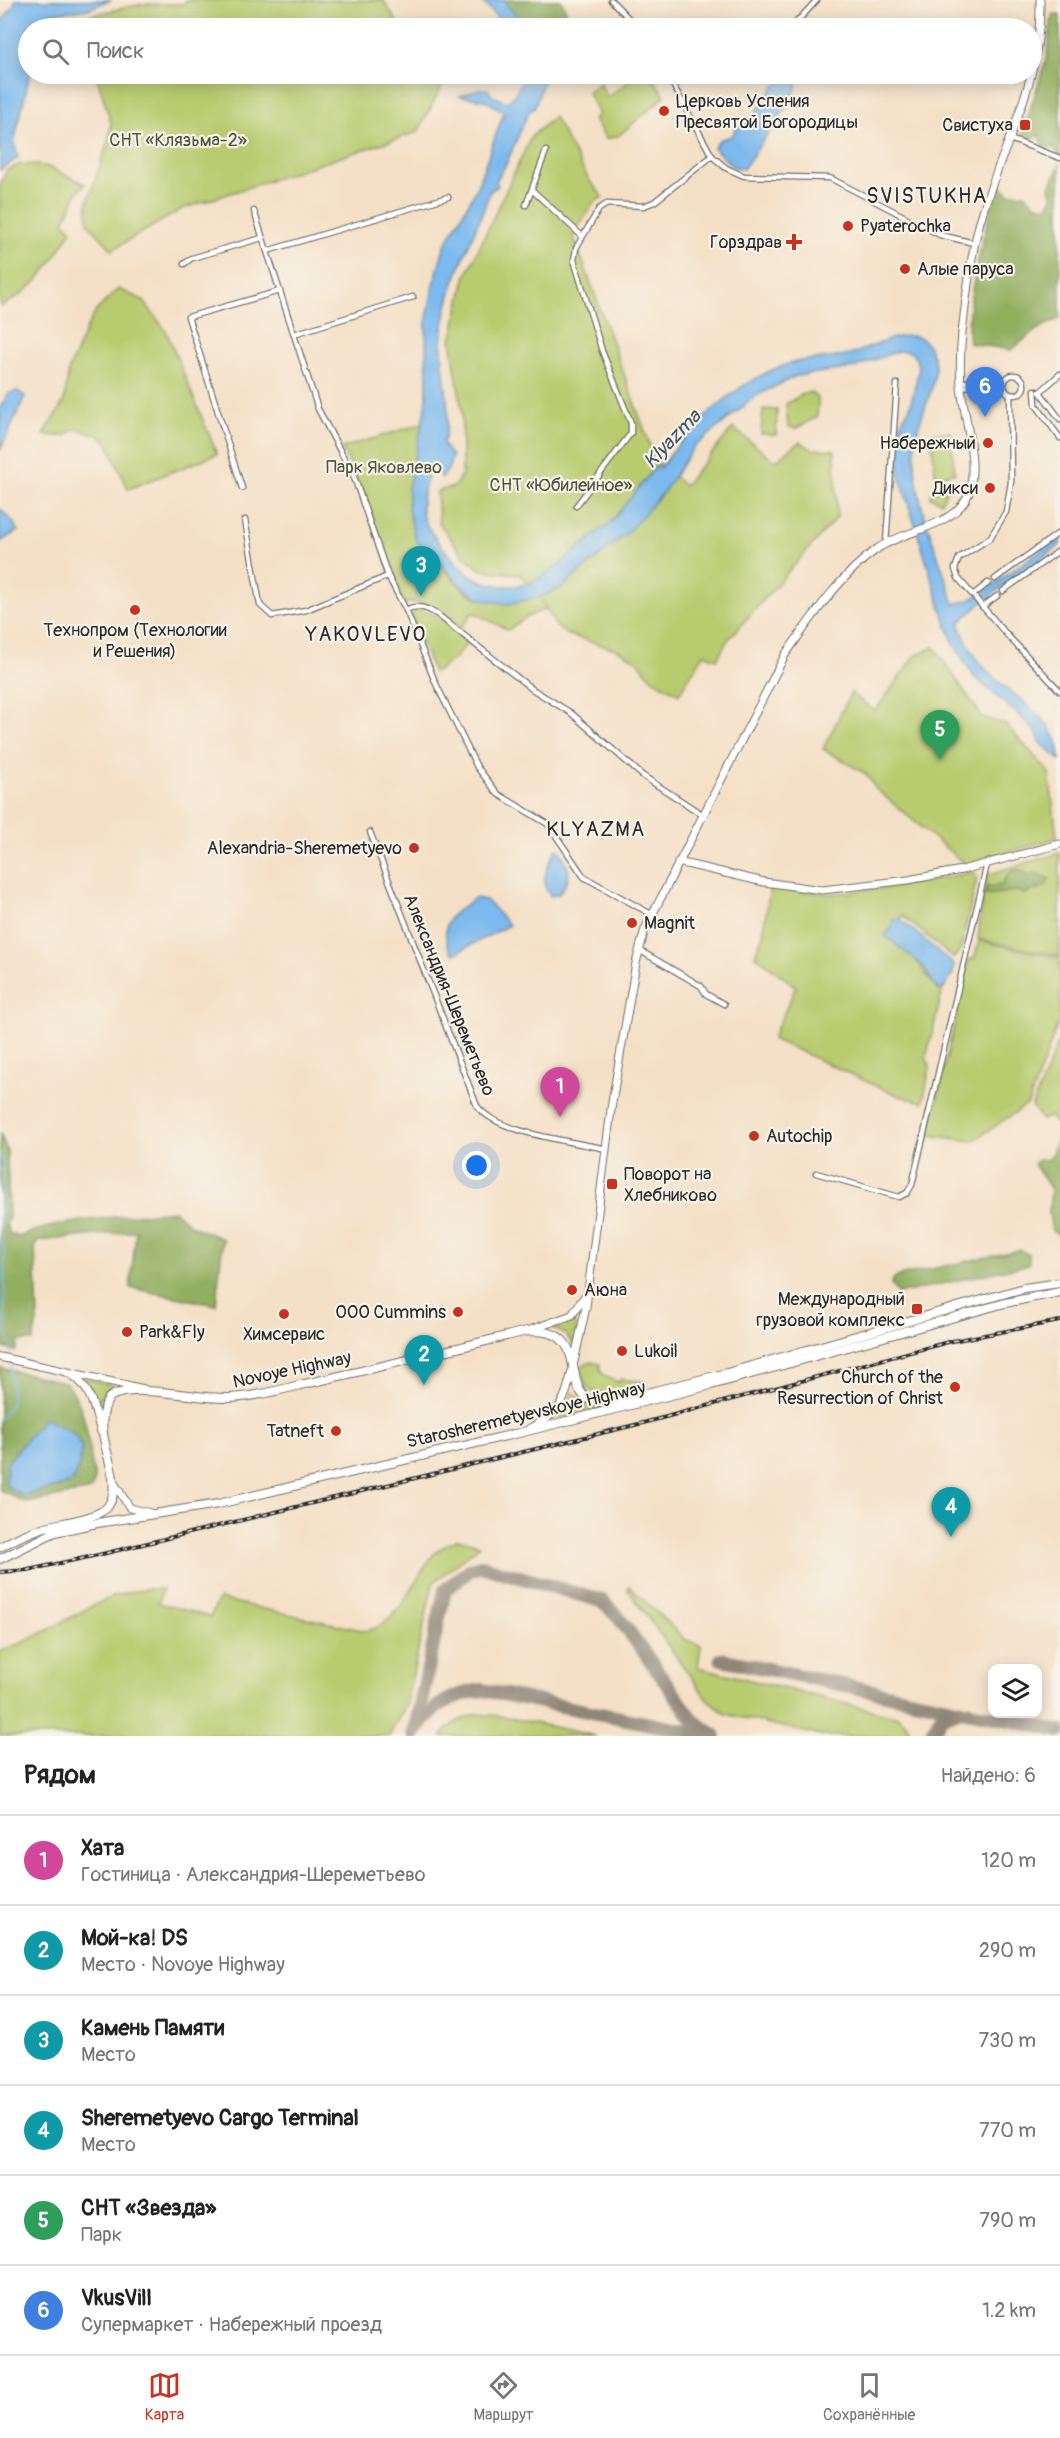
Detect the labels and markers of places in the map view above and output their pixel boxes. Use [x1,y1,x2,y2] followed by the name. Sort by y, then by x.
[676,90,858,134] place label: Церковь Успения Пресвятой Богородицы
[657,104,671,118] marker: Церковь Успения Пресвятой Богородицы
[942,114,1013,137] place label: Свистуха
[1018,118,1032,132] marker: Свистуха
[860,215,951,238] place label: Pyaterochka
[841,219,855,233] marker: Pyaterochka
[710,231,782,254] place label: Горздрав
[787,235,801,249] marker: Горздрав
[917,258,1014,281] place label: Алые паруса
[898,262,912,276] marker: Алые паруса
[966,368,1004,417] pin: 6
[879,432,976,455] place label: Набережный
[981,436,995,450] marker: Набережный
[932,477,978,500] place label: Дикси
[983,481,997,495] marker: Дикси
[402,546,440,596] pin: 3
[128,603,142,617] marker: Технопром (Технологии и Решения)
[43,619,227,663] place label: Технопром (Технологии и Решения)
[920,710,960,760] pin: 5
[207,837,402,860] place label: Alexandria-Sheremetyevo
[407,841,421,855] marker: Alexandria-Sheremetyevo
[644,912,696,935] place label: Magnit
[625,916,639,930] marker: Magnit
[540,1068,580,1117] pin: 1
[766,1125,832,1148] place label: Autochip
[747,1129,761,1143] marker: Autochip
[624,1163,717,1207] place label: Поворот на Хлебниково
[605,1177,619,1191] marker: Поворот на Хлебниково
[584,1279,627,1302] place label: Аюна
[565,1283,579,1297] marker: Аюна
[757,1288,905,1332] place label: Международный грузовой комплекс
[335,1301,446,1324] place label: OOO Cummins
[910,1302,924,1316] marker: Международный грузовой комплекс
[451,1305,465,1319] marker: OOO Cummins
[277,1307,291,1321] marker: Химсервис
[139,1321,205,1344] place label: Park&Fly
[243,1323,325,1346] place label: Химсервис
[120,1325,134,1339] marker: Park&Fly
[404,1336,444,1385] pin: 2
[634,1340,678,1363] place label: Lukoil
[615,1344,629,1358] marker: Lukoil
[777,1366,944,1410] place label: Church of the Resurrection of Christ
[948,1380,962,1394] marker: Church of the Resurrection of Christ
[266,1420,325,1443] place label: Tatneft
[329,1424,343,1438] marker: Tatneft
[932,1488,970,1537] pin: 4

